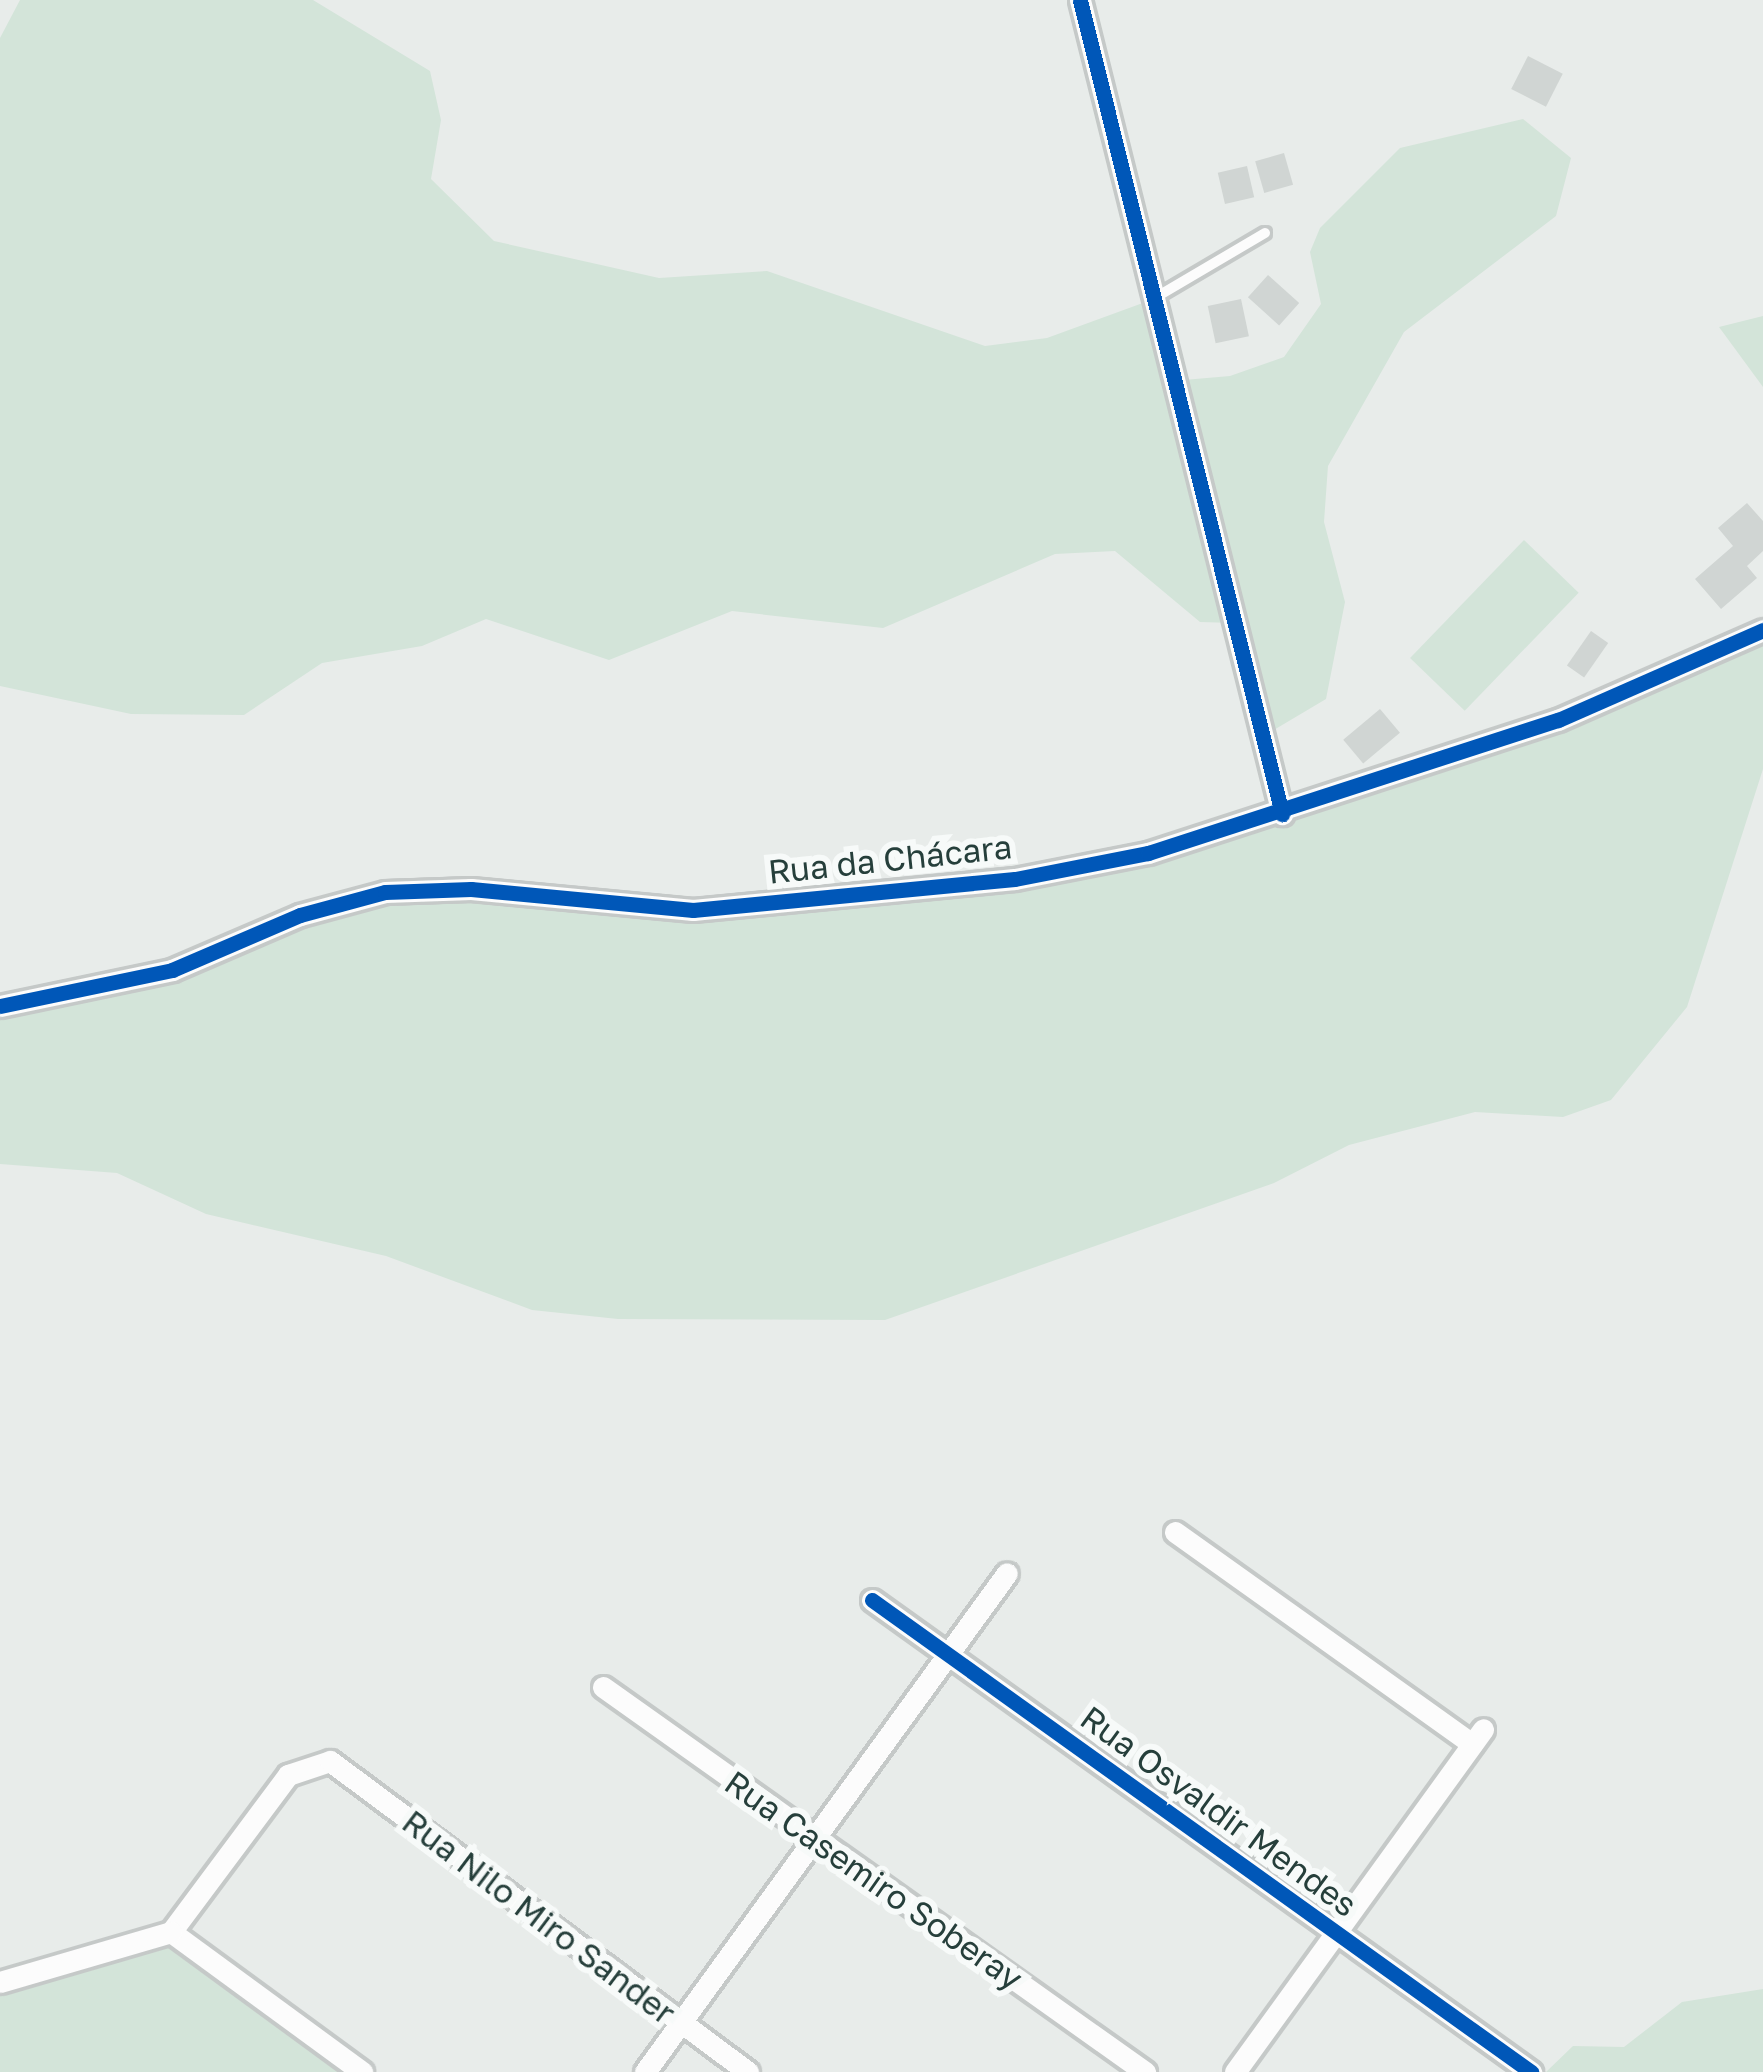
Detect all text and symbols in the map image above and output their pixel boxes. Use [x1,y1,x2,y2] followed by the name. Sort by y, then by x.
[766,827,1014,891] street label: Rua da Chácara
[1073,1697,1365,1925] street label: Rua Osvaldir Mendes
[718,1762,1030,1998] street label: Rua Casemiro Soberay
[395,1802,683,2032] street label: Rua Nilo Miro Sander

